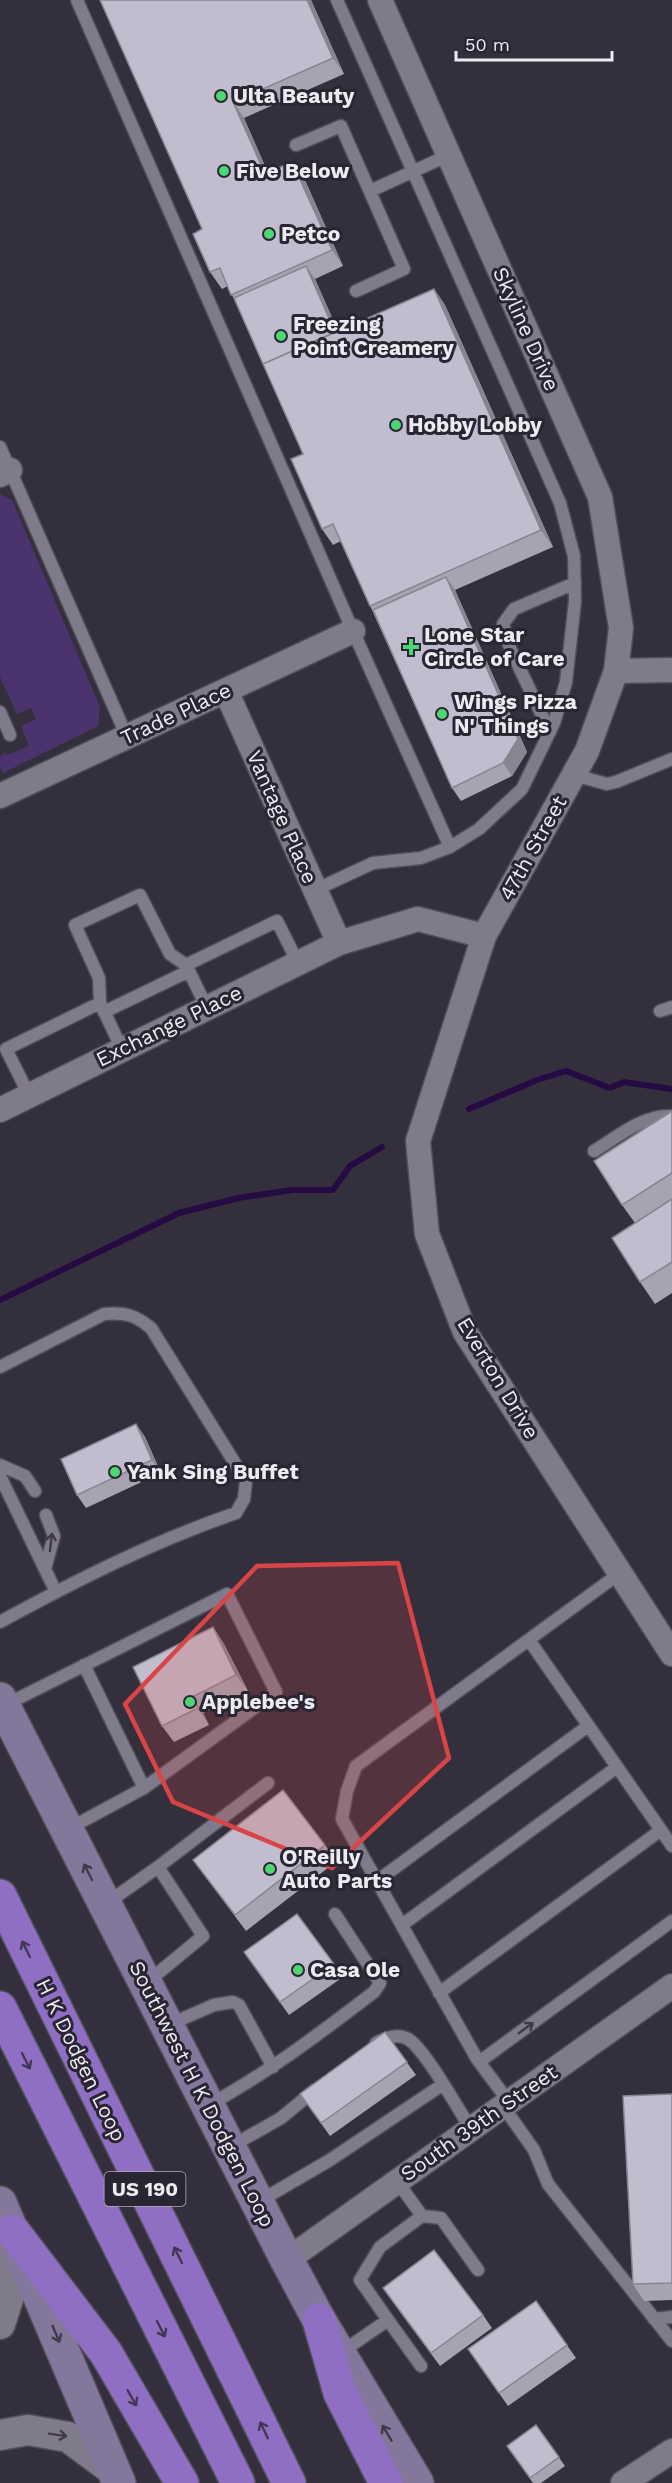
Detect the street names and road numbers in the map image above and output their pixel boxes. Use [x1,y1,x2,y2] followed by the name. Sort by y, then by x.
[488,263,565,395] street label: Skyline Drive
[117,677,235,750] street label: Trade Place
[242,746,323,887] street label: Vantage Place
[494,791,572,904] street label: 47th Street
[92,979,246,1072] street label: Exchange Place
[452,1312,545,1443] street label: Everton Drive
[124,1957,281,2231] street label: Southwest H K Dodgen Loop
[31,1974,132,2145] street label: H K Dodgen Loop
[396,2059,562,2186] street label: South 39th Street
[104,2172,186,2206] road number: US 190

